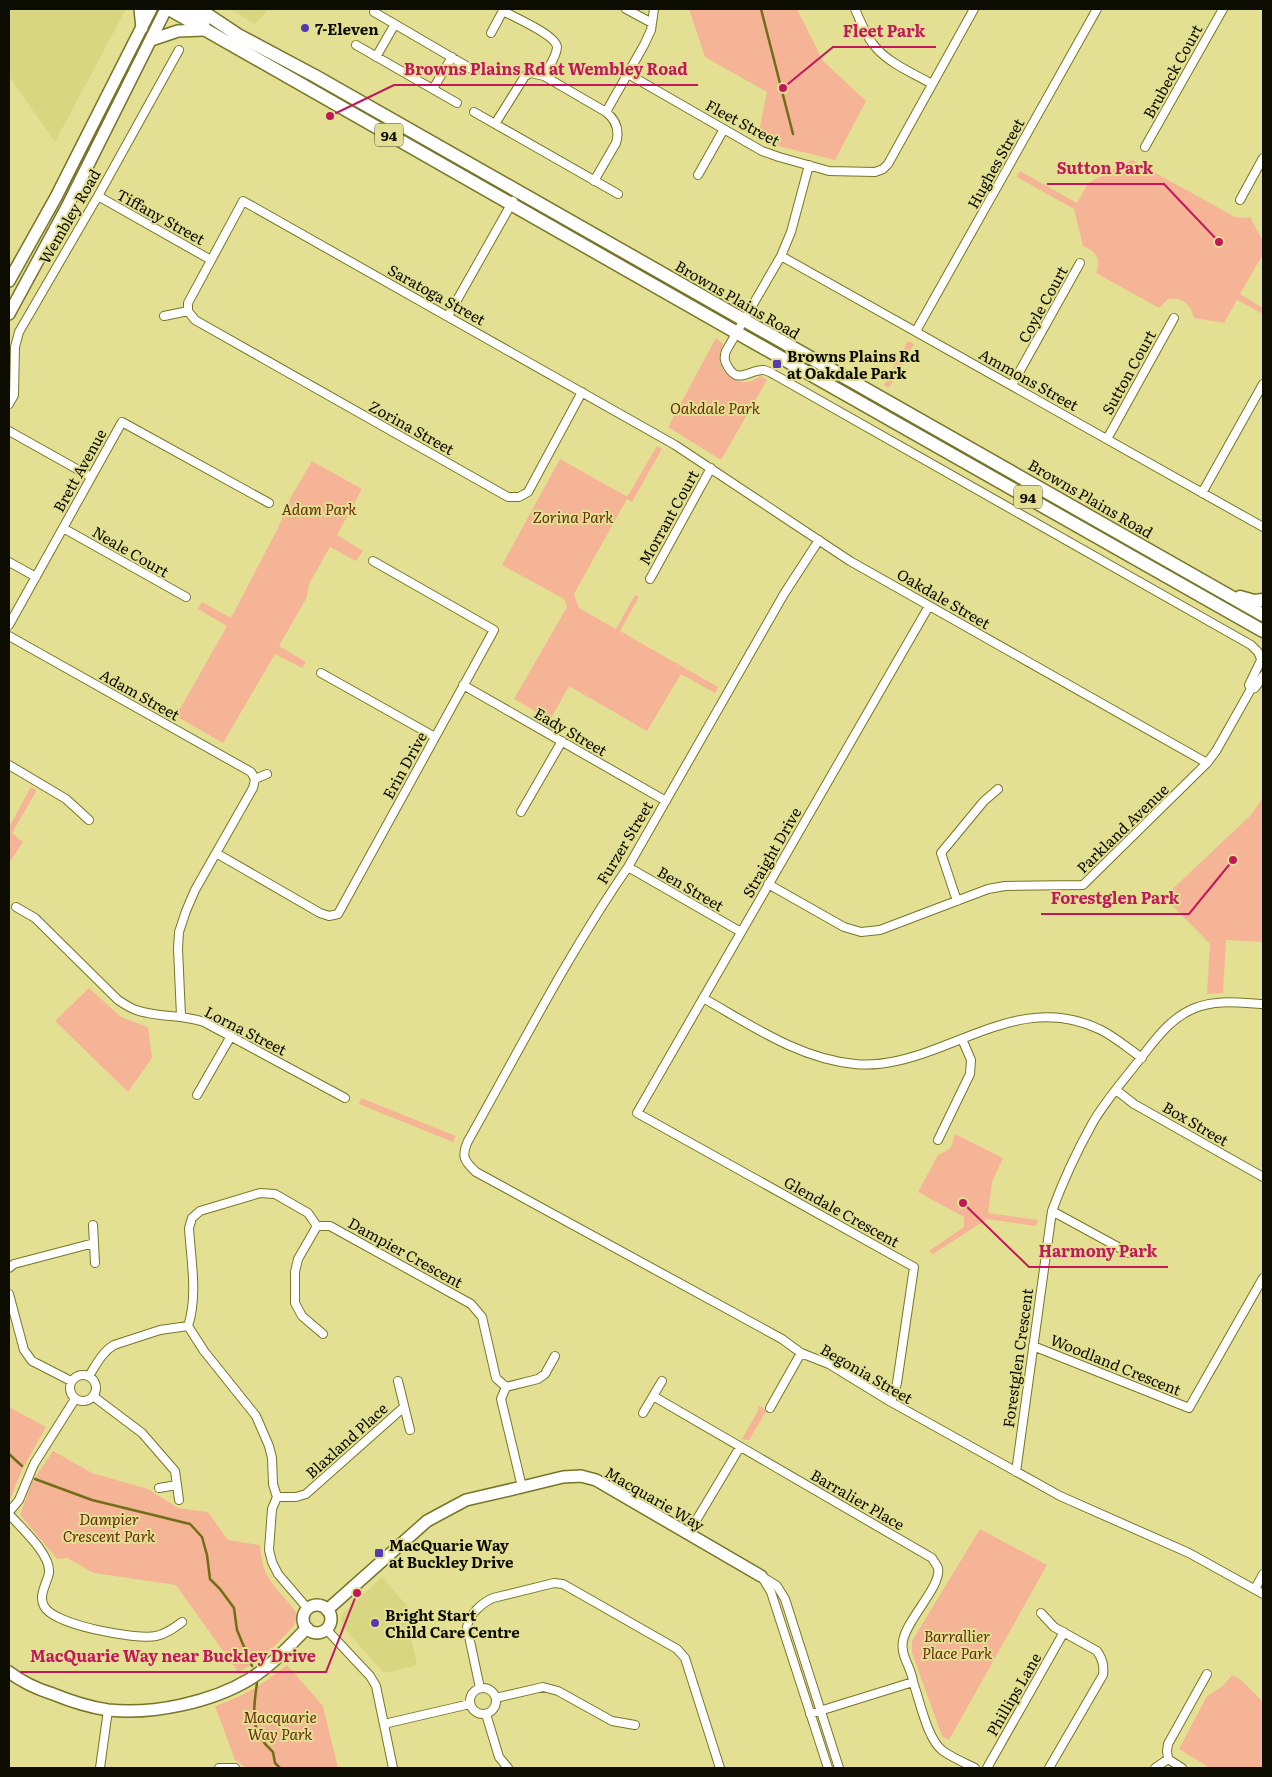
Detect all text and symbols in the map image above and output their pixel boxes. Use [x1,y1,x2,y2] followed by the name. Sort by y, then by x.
[833,16,936,47] callout: Fleet Park
[315,17,379,40] place label: 7-Eleven
[843,18,926,42] text: Fleet Park
[1137,20,1207,122] street label: Brubeck Court
[299,22,311,34] marker: 7-Eleven
[394,54,698,85] callout: Browns Plains Rd at Wembley Road
[404,56,688,80] text: Browns Plains Rd at Wembley Road
[702,93,784,151] street label: Fleet Street
[961,114,1029,212] street label: Hughes Street
[375,124,403,146] road number: 94
[1047,153,1164,184] callout: Sutton Park
[1057,155,1154,179] text: Sutton Park
[33,164,105,268] street label: Wembley Road
[113,182,209,250] street label: Tiffany Street
[671,254,805,344] street label: Browns Plains Road
[384,258,490,330] street label: Saratoga Street
[1011,261,1073,347] street label: Coyle Court
[1095,326,1161,418] street label: Sutton Court
[975,342,1083,416] street label: Ammons Street
[787,344,920,384] place label: Browns Plains Rd at Oakdale Park
[771,358,783,370] marker: Browns Plains Rd at Oakdale Park
[365,394,459,460] street label: Zorina Street
[670,396,761,419] park label: Oakdale Park
[47,424,112,516] street label: Brett Avenue
[1024,453,1158,543] street label: Browns Plains Road
[632,465,704,569] street label: Morrant Court
[1014,486,1042,508] road number: 94
[281,497,357,520] park label: Adam Park
[533,505,614,528] park label: Zorina Park
[88,520,174,582] street label: Neale Court
[893,562,995,634] street label: Oakdale Street
[96,662,184,726] street label: Adam Street
[530,701,612,761] street label: Eady Street
[376,727,432,803] street label: Erin Drive
[1071,778,1173,878] street label: Parkland Avenue
[590,796,658,888] street label: Furzer Street
[736,802,806,901] street label: Straight Drive
[653,860,729,916] street label: Ben Street
[1041,883,1189,914] callout: Forestglen Park
[1051,885,1180,909] text: Forestglen Park
[201,999,291,1061] street label: Lorna Street
[1159,1095,1233,1151] street label: Box Street
[780,1170,904,1252] street label: Glendale Crescent
[344,1211,468,1293] street label: Dampier Crescent
[1029,1236,1168,1267] callout: Harmony Park
[1039,1238,1158,1262] text: Harmony Park
[996,1287,1038,1429] street label: Forestglen Crescent
[1047,1327,1185,1401] street label: Woodland Crescent
[817,1337,917,1409] street label: Begonia Street
[300,1397,392,1483] street label: Blaxland Place
[601,1460,709,1536] street label: Macquarie Way
[807,1463,909,1535] street label: Barralier Place
[63,1507,156,1547] park label: Dampier Crescent Park
[389,1533,514,1573] place label: MacQuarie Way at Buckley Drive
[373,1547,385,1559] marker: MacQuarie Way at Buckley Drive
[385,1603,520,1643] place label: Bright Start Child Care Centre
[369,1617,381,1629] marker: Bright Start Child Care Centre
[922,1624,993,1664] park label: Barrallier Place Park
[20,1641,326,1672] callout: MacQuarie Way near Buckley Drive
[30,1643,316,1667] text: MacQuarie Way near Buckley Drive
[980,1648,1046,1740] street label: Phillips Lane
[243,1705,317,1745] park label: Macquarie Way Park

